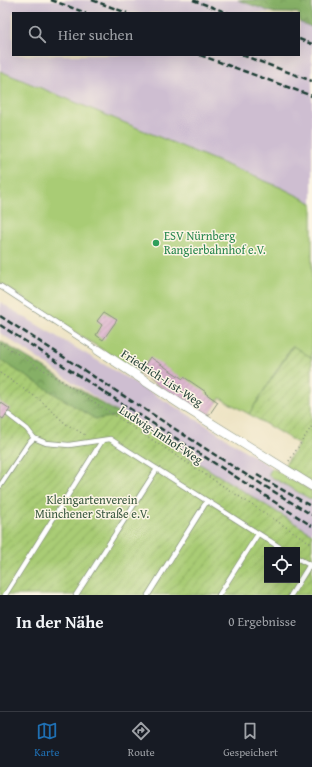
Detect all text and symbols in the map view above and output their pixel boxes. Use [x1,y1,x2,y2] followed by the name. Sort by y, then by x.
[12,12,300,56] search box
[26,23,48,45] icon: search
[58,24,133,45] text: Hier suchen
[164,227,266,258] place label: ESV Nürnberg Rangierbahnhof e.V.
[151,238,161,248] marker: ESV Nürnberg Rangierbahnhof e.V.
[118,345,206,410] street label: Friedrich-List-Weg
[116,401,206,468] street label: Ludwig-Imhof-Weg
[35,491,149,522] park label: Kleingartenverein Münchener Straße e.V.
[264,547,300,583] map controls
[264,547,300,583] button: locate
[16,609,104,634] text: In der Nähe
[228,612,296,631] text: 0 Ergebnisse
[34,720,59,760] tab: Karte
[128,720,155,760] tab: Route
[223,720,278,760] tab: Gespeichert

